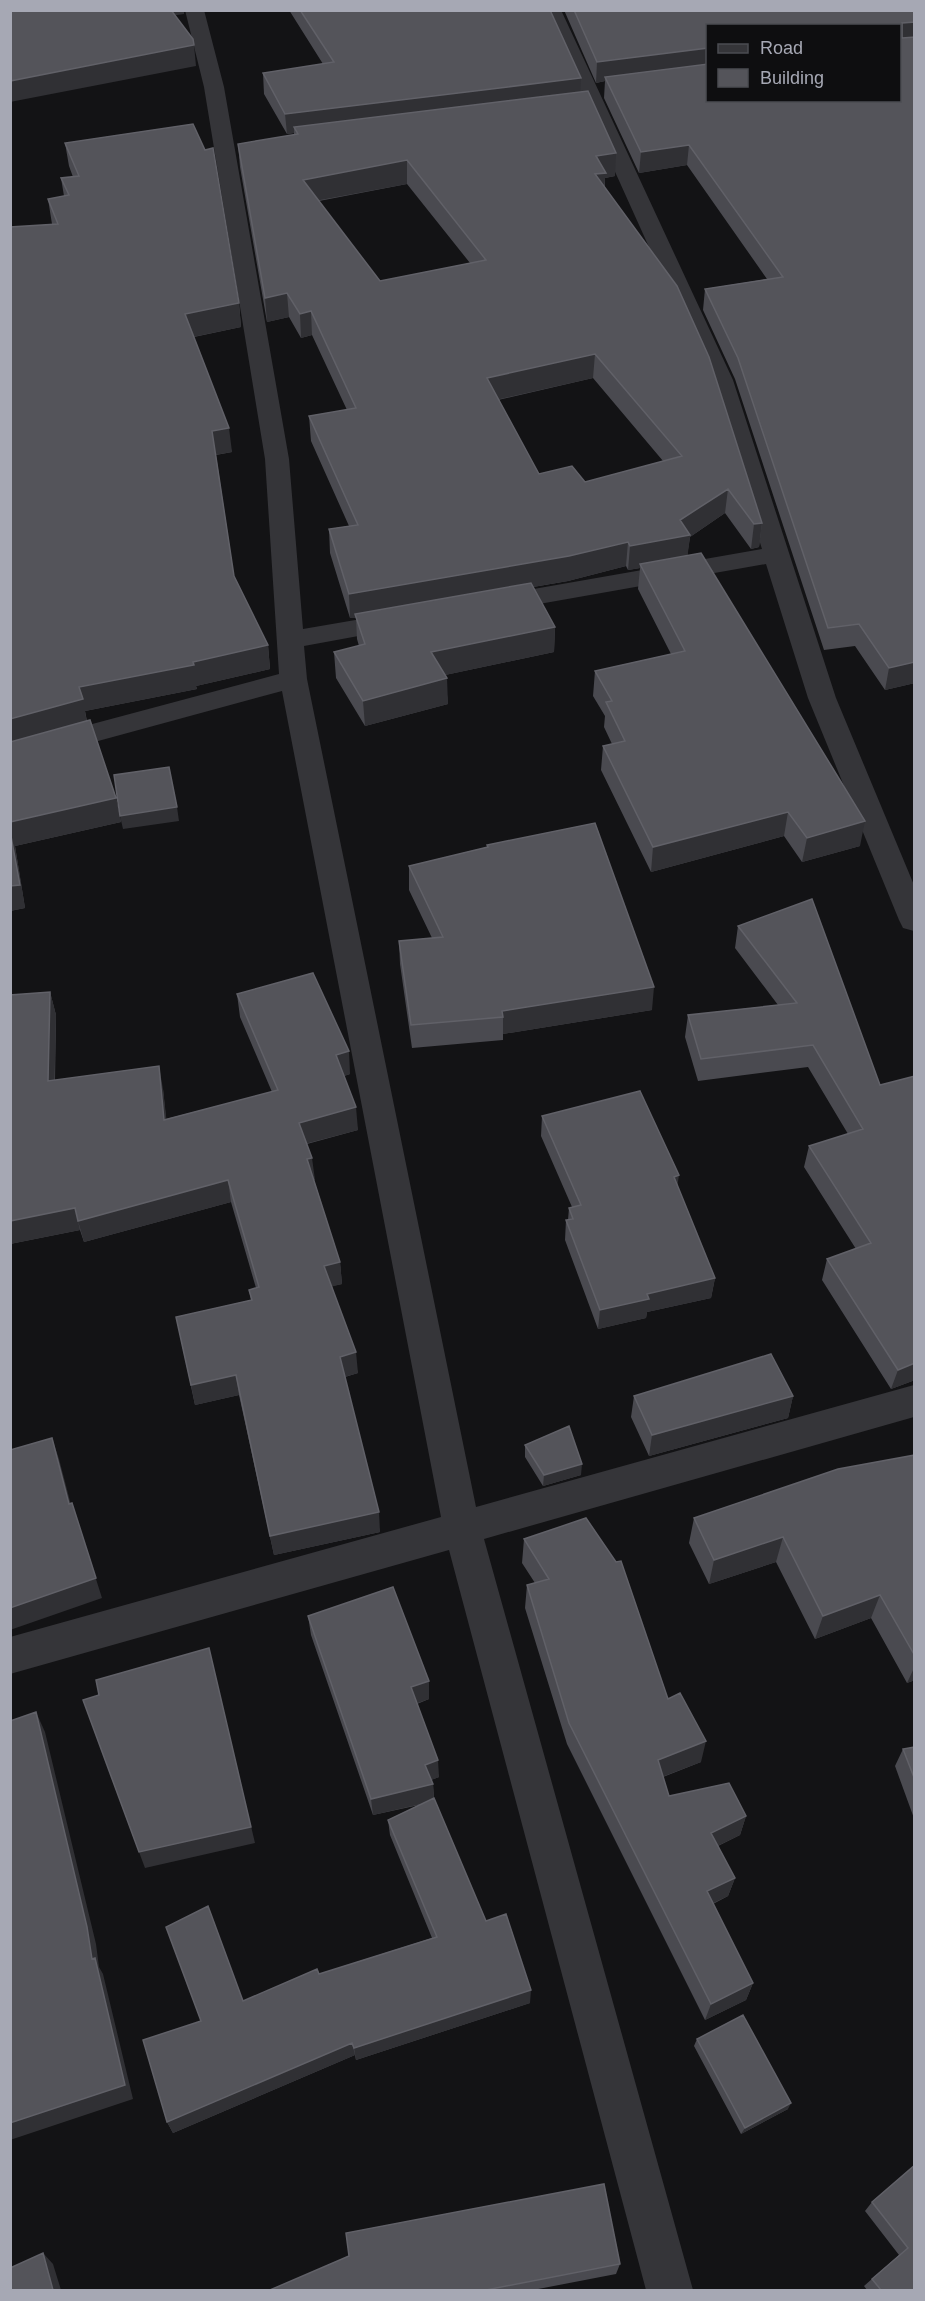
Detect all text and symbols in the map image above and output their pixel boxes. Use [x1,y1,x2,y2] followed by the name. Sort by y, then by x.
[706,24,901,102] legend
[760,38,803,58] text: Road
[760,68,824,88] text: Building

